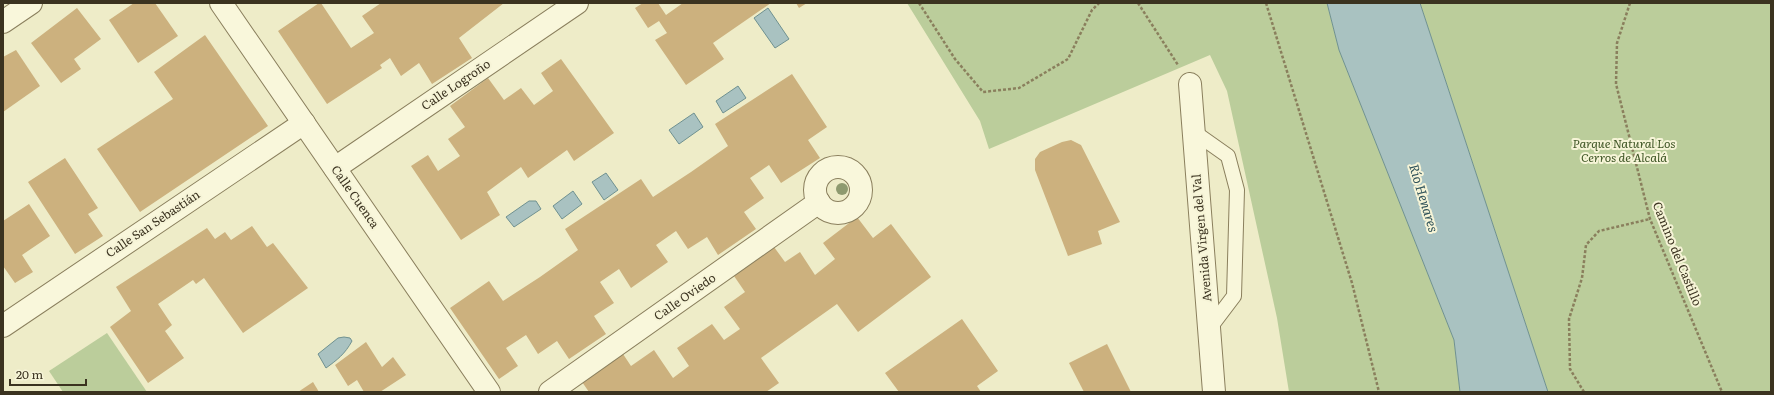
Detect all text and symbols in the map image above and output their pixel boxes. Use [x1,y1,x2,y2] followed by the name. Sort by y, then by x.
[417,54,494,114] street label: Calle Logroño
[1572,134,1676,166] park label: Parque Natural Los Cerros de Alcalá
[327,161,385,232] street label: Calle Cuenca
[1405,161,1444,235] water label: Río Henares
[1186,173,1216,303] street label: Avenida Virgen del Val
[102,185,203,261] street label: Calle San Sebastián
[1649,199,1707,308] street label: Camino del Castillo
[650,268,719,324] street label: Calle Oviedo
[10,361,86,387] scale bar
[16,365,43,383] text: 20 m

